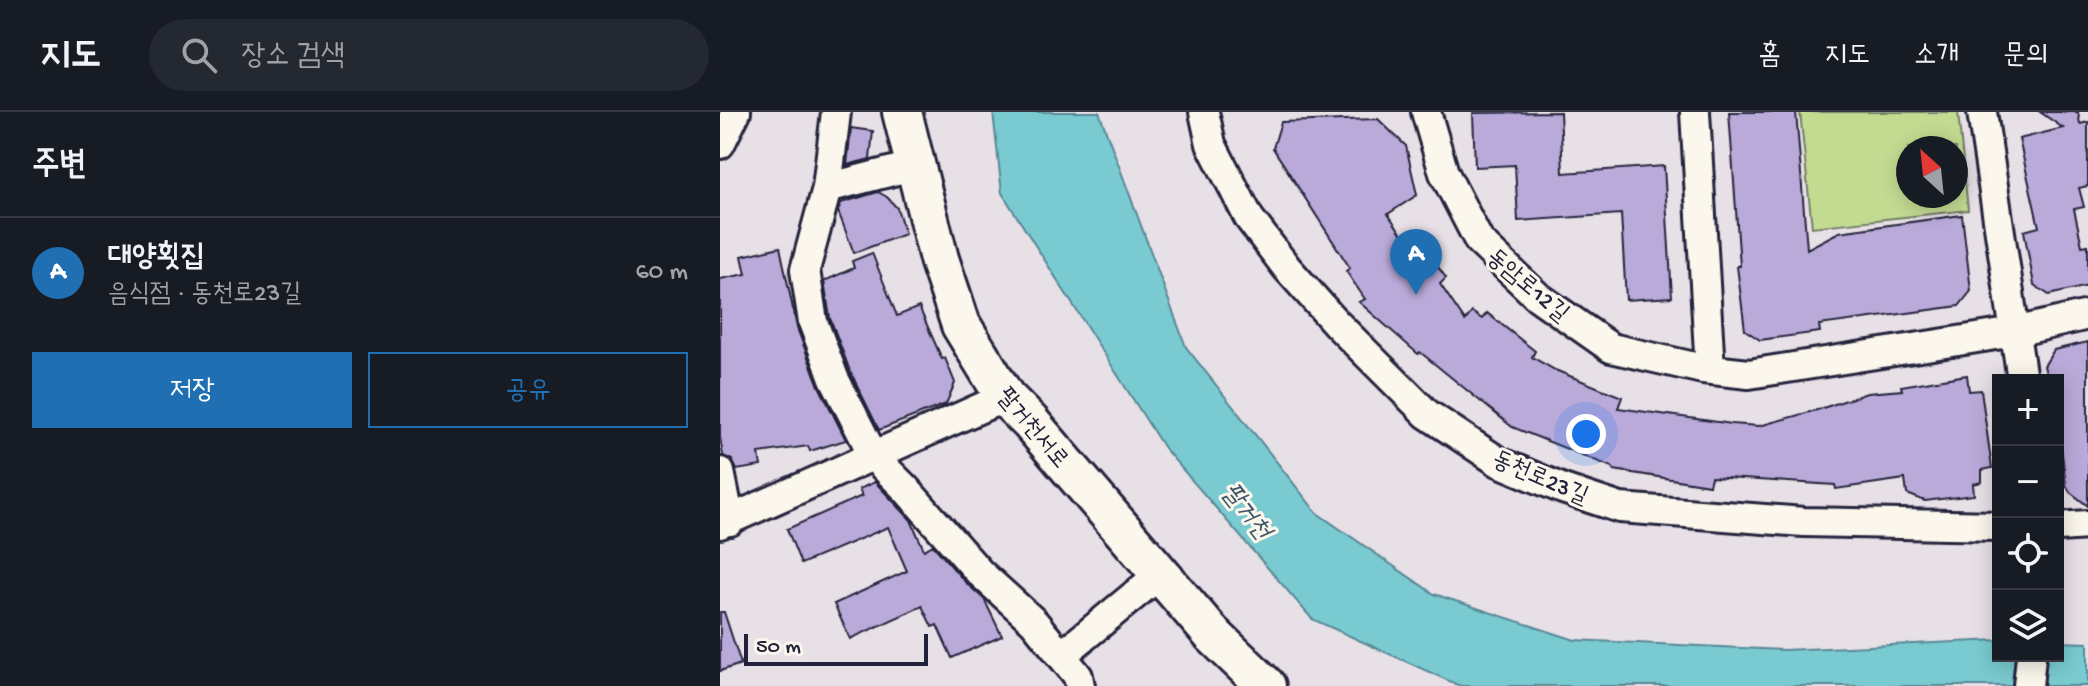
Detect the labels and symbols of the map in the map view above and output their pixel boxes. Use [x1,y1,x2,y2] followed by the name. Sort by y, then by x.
[1896,136,1968,208] north arrow
[1390,229,1442,295] pin: A
[1480,244,1574,330] street label: 동암로12길
[989,383,1073,476] street label: 팔거천서로
[1566,414,1606,454] your location
[1487,446,1592,512] street label: 동천로23길
[1213,478,1278,549] water label: 팔거천
[744,630,928,666] scale bar

